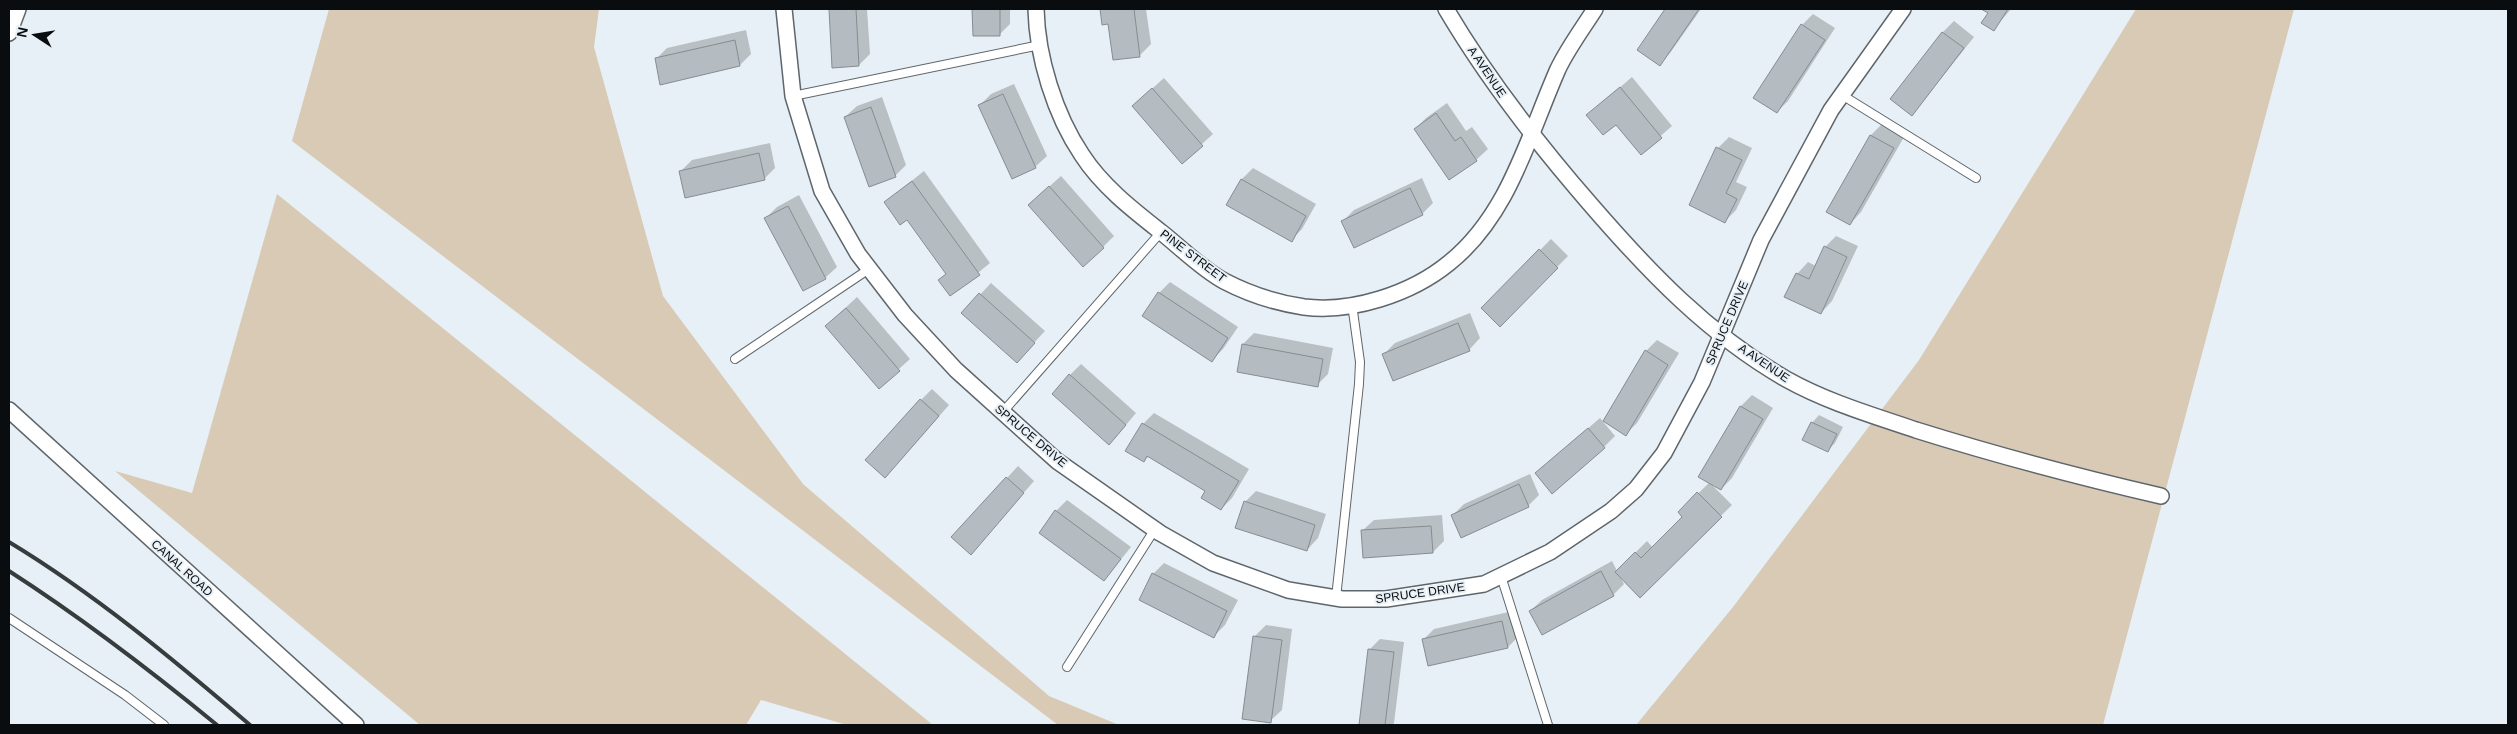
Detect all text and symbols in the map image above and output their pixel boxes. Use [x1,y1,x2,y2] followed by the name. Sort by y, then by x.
[10,10,60,60] north arrow
[13,26,31,39] text: N
[1465,44,1509,100] street label: A AVENUE
[1157,227,1229,286] street label: PINE STREET
[1703,279,1751,367] street label: SPRUCE DRIVE
[1736,341,1792,385] street label: A AVENUE
[992,402,1070,470] street label: SPRUCE DRIVE
[148,537,216,599] street label: CANAL ROAD
[1374,580,1466,606] street label: SPRUCE DRIVE

